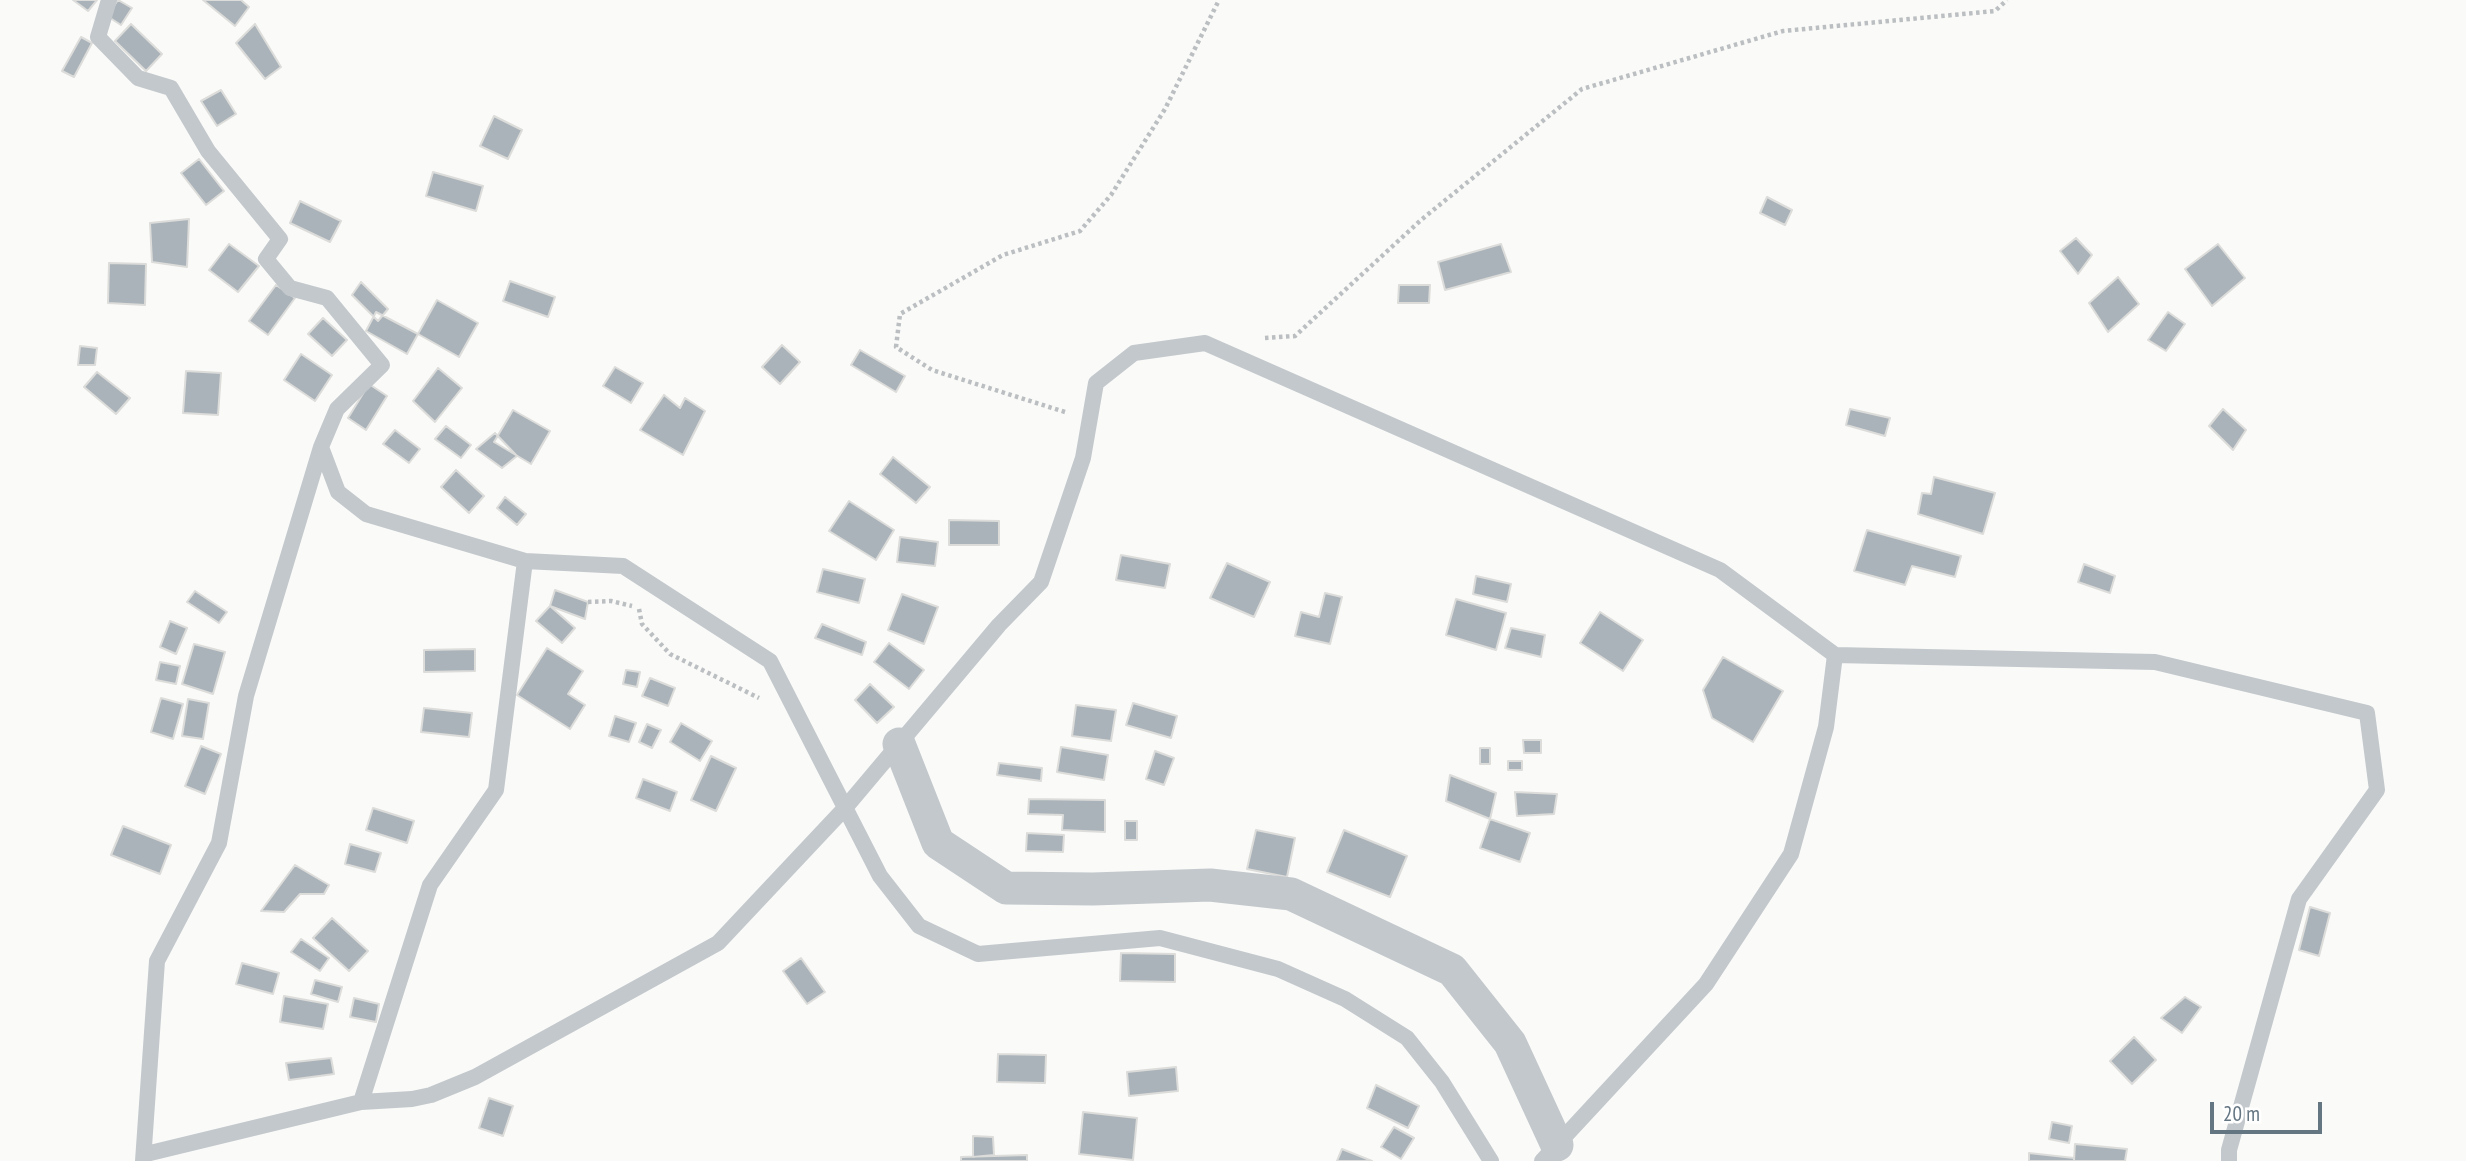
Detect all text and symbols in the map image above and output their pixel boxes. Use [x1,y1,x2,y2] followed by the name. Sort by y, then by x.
[2214,1088,2326,1132] scale bar
[2223,1100,2260,1127] text: 20 m

